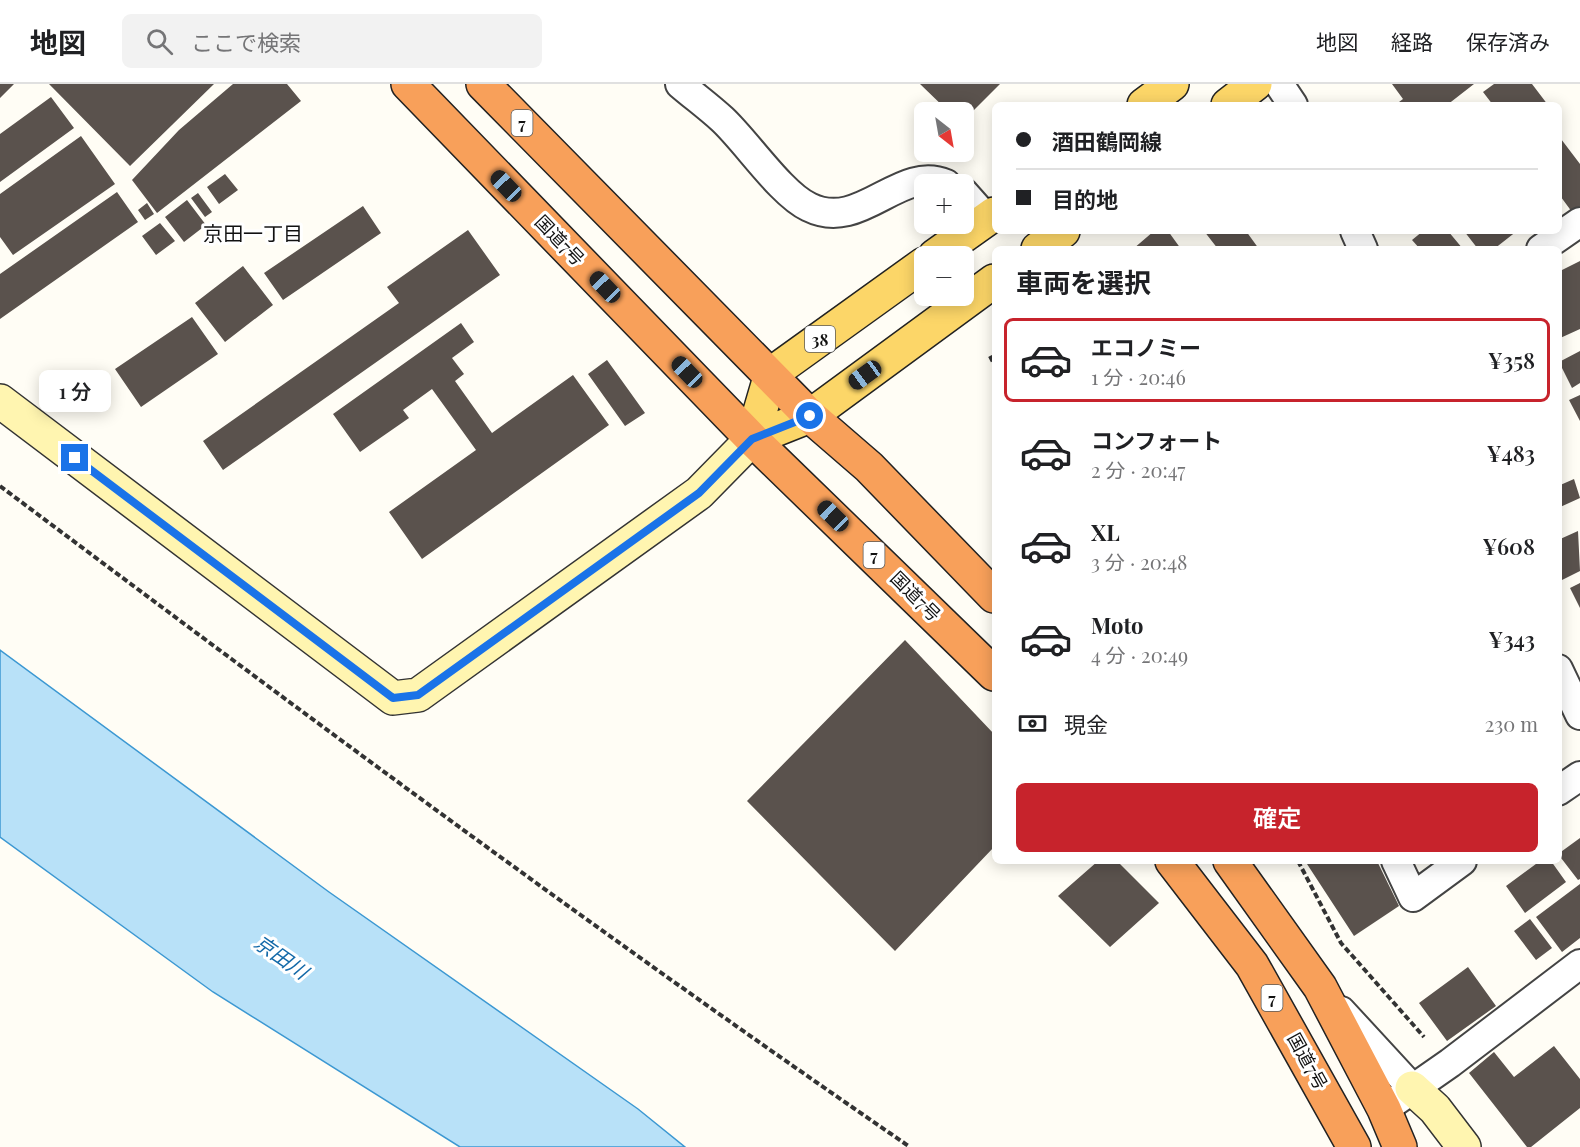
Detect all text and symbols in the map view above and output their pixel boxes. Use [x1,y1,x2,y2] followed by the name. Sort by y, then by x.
[122,14,542,68] search box
[30,23,86,60] text: 地図
[143,25,176,58] icon: search
[191,27,301,57] text: ここで検索
[1316,27,1358,55] text: 地図
[1391,27,1433,55] text: 経路
[1466,27,1550,55] text: 保存済み
[914,102,974,162] north arrow
[914,102,974,306] map controls
[512,110,532,136] road number: 7
[1052,126,1162,156] text: 酒田鶴岡線
[487,167,525,205] car
[914,174,974,234] button: +
[1052,184,1118,214] text: 目的地
[530,210,590,270] street label: 国道7号
[203,219,303,246] district label: 京田一丁目
[914,246,974,306] button: −
[1016,264,1151,300] text: 車両を選択
[586,268,624,306] car
[805,326,835,352] road number: 38
[1091,332,1201,362] text: エコノミー
[1019,333,1073,387] icon: car
[1488,345,1535,375] text: ¥358
[668,353,706,391] car
[845,357,885,393] car
[1091,363,1186,390] text: 1 分 · 20:46
[39,371,111,413] callout: 1 分
[59,377,91,404] text: 1 分
[796,402,823,429] route start
[1091,425,1222,455] text: コンフォート
[1019,426,1073,480] icon: car
[1487,438,1535,468] text: ¥483
[61,444,88,471] route end
[1091,456,1185,483] text: 2 分 · 20:47
[814,497,852,535] car
[1091,517,1120,547] text: XL
[1019,519,1073,573] icon: car
[1482,531,1535,561] text: ¥608
[864,542,884,568] road number: 7
[1091,548,1187,575] text: 3 分 · 20:48
[886,566,946,626] street label: 国道7号
[1091,610,1144,640] text: Moto
[1019,612,1073,666] icon: car
[1488,624,1535,654] text: ¥343
[1091,641,1188,668] text: 4 分 · 20:49
[1016,707,1049,740] icon: cash
[1064,709,1108,739] text: 現金
[1485,710,1538,737] text: 230 m
[1016,783,1538,852] button: 確定
[250,928,316,985] water label: 京田川
[1262,985,1282,1011] road number: 7
[1283,1028,1333,1094] street label: 国道7号

